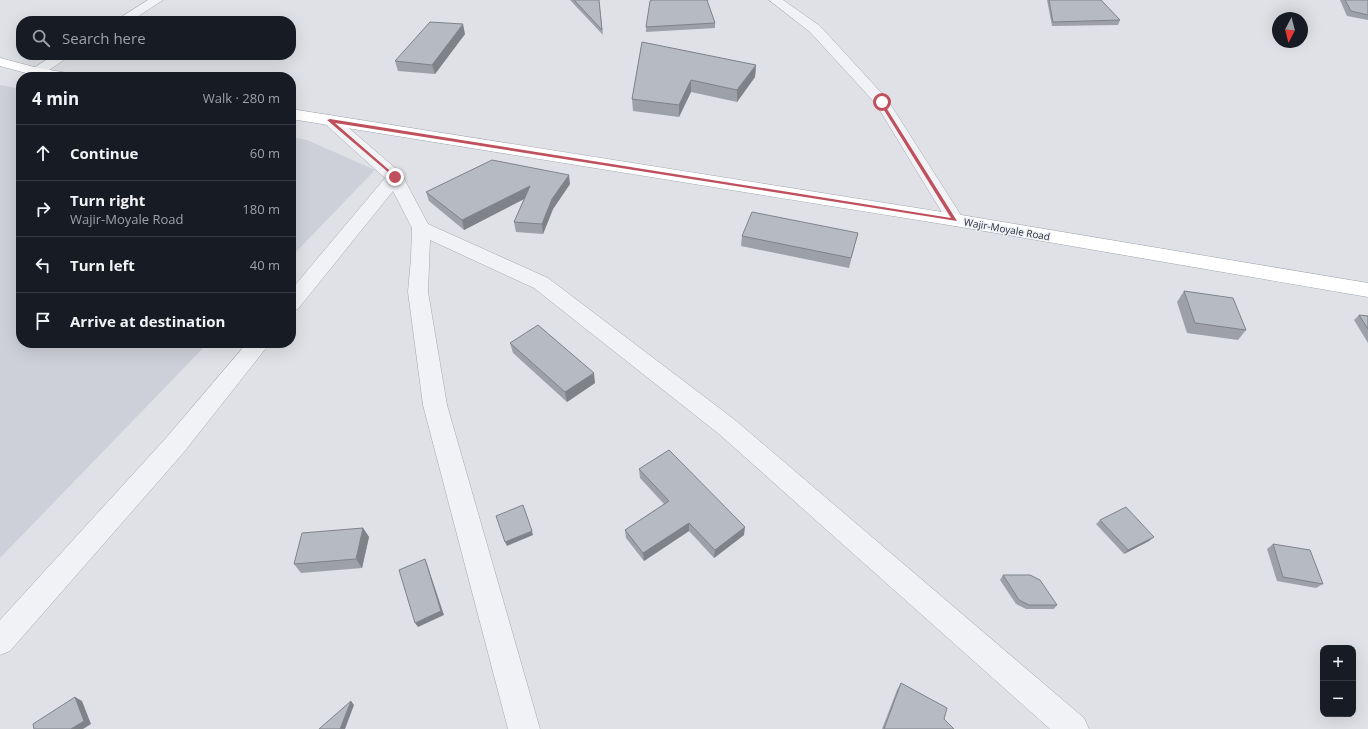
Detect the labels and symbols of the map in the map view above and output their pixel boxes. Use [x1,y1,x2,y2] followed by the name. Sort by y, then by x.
[1272,12,1308,48] north arrow
[873,93,891,111] route start
[386,168,404,186] route end
[963,215,1051,243] street label: Wajir-Moyale Road

